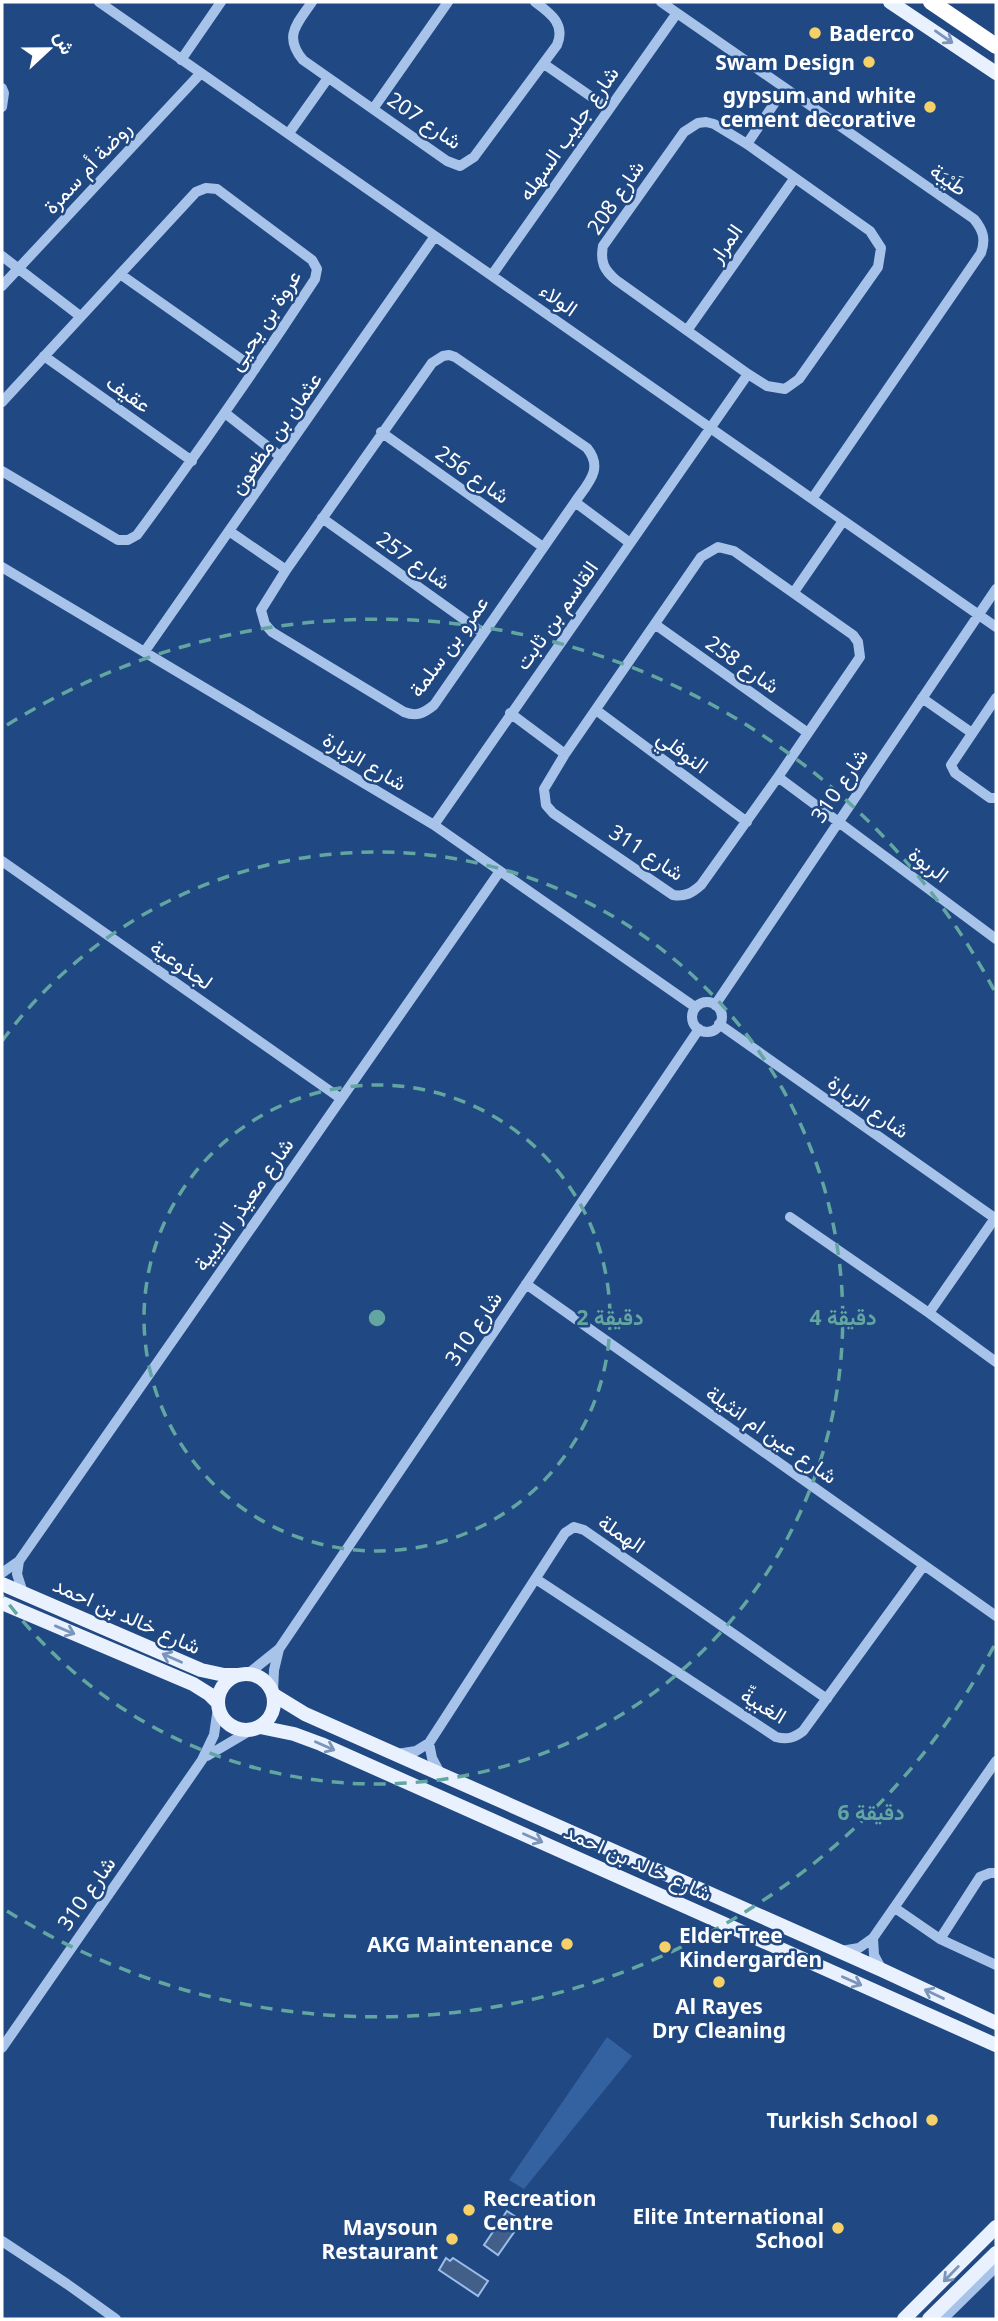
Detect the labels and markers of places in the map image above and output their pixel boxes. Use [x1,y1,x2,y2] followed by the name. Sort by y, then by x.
[829,19,914,47] place label: Baderco
[807,25,823,41] marker: Baderco
[715,48,855,76] place label: Swam Design
[861,54,877,70] marker: Swam Design
[720,81,916,133] place label: gypsum and white cement decorative
[922,99,938,115] marker: gypsum and white cement decorative
[365,1306,389,1330] centre of rings
[679,1921,822,1973] place label: Elder Tree Kindergarden
[367,1930,553,1958] place label: AKG Maintenance
[559,1936,575,1952] marker: AKG Maintenance
[657,1939,673,1955] marker: Elder Tree Kindergarden
[711,1974,727,1990] marker: Al Rayes Dry Cleaning
[652,1992,786,2044] place label: Al Rayes Dry Cleaning
[766,2106,918,2134] place label: Turkish School
[924,2112,940,2128] marker: Turkish School
[483,2184,596,2236] place label: Recreation Centre
[461,2202,477,2218] marker: Recreation Centre
[633,2202,824,2254] place label: Elite International School
[321,2213,438,2265] place label: Maysoun Restaurant
[830,2220,846,2236] marker: Elite International School
[444,2231,460,2247] marker: Maysoun Restaurant

